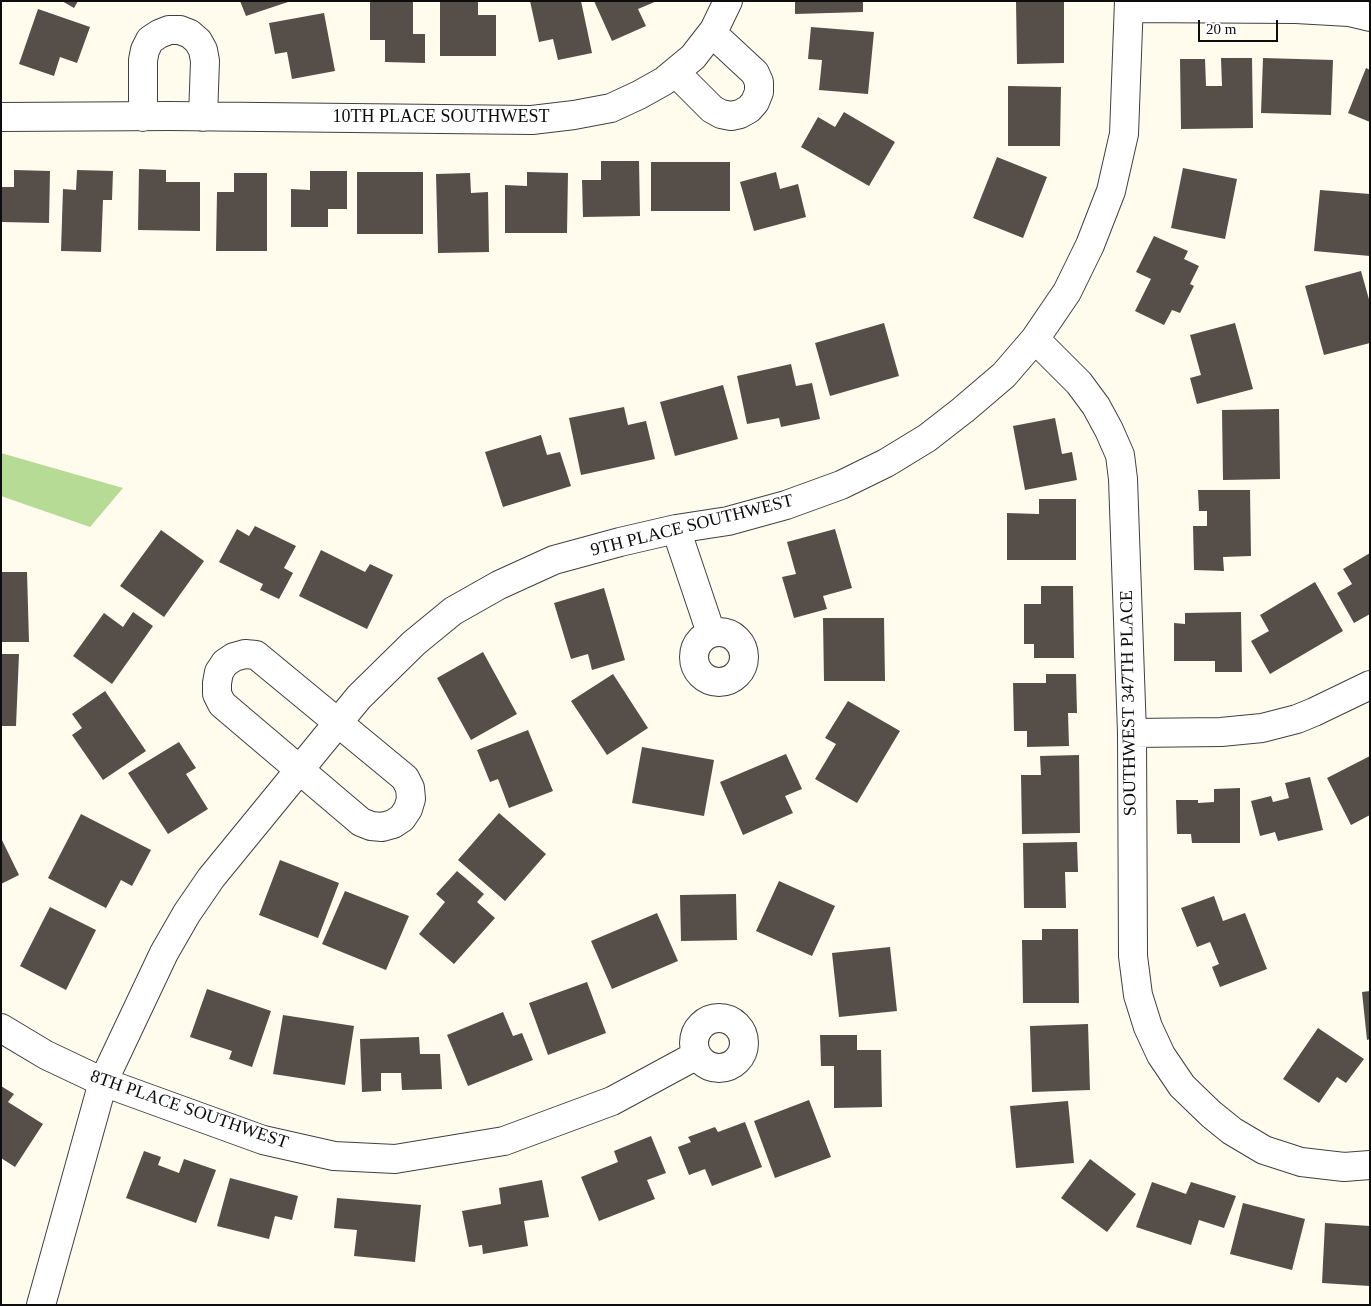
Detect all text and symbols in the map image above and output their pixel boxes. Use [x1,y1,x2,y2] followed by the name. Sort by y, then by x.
[1201,10,1281,42] scale bar
[1206,21,1236,37] text: 20 m
[333,106,549,128] street label: 10TH PLACE SOUTHWEST
[588,490,796,562] street label: 9TH PLACE SOUTHWEST
[1116,590,1142,816] street label: SOUTHWEST 347TH PLACE
[87,1066,291,1154] street label: 8TH PLACE SOUTHWEST

